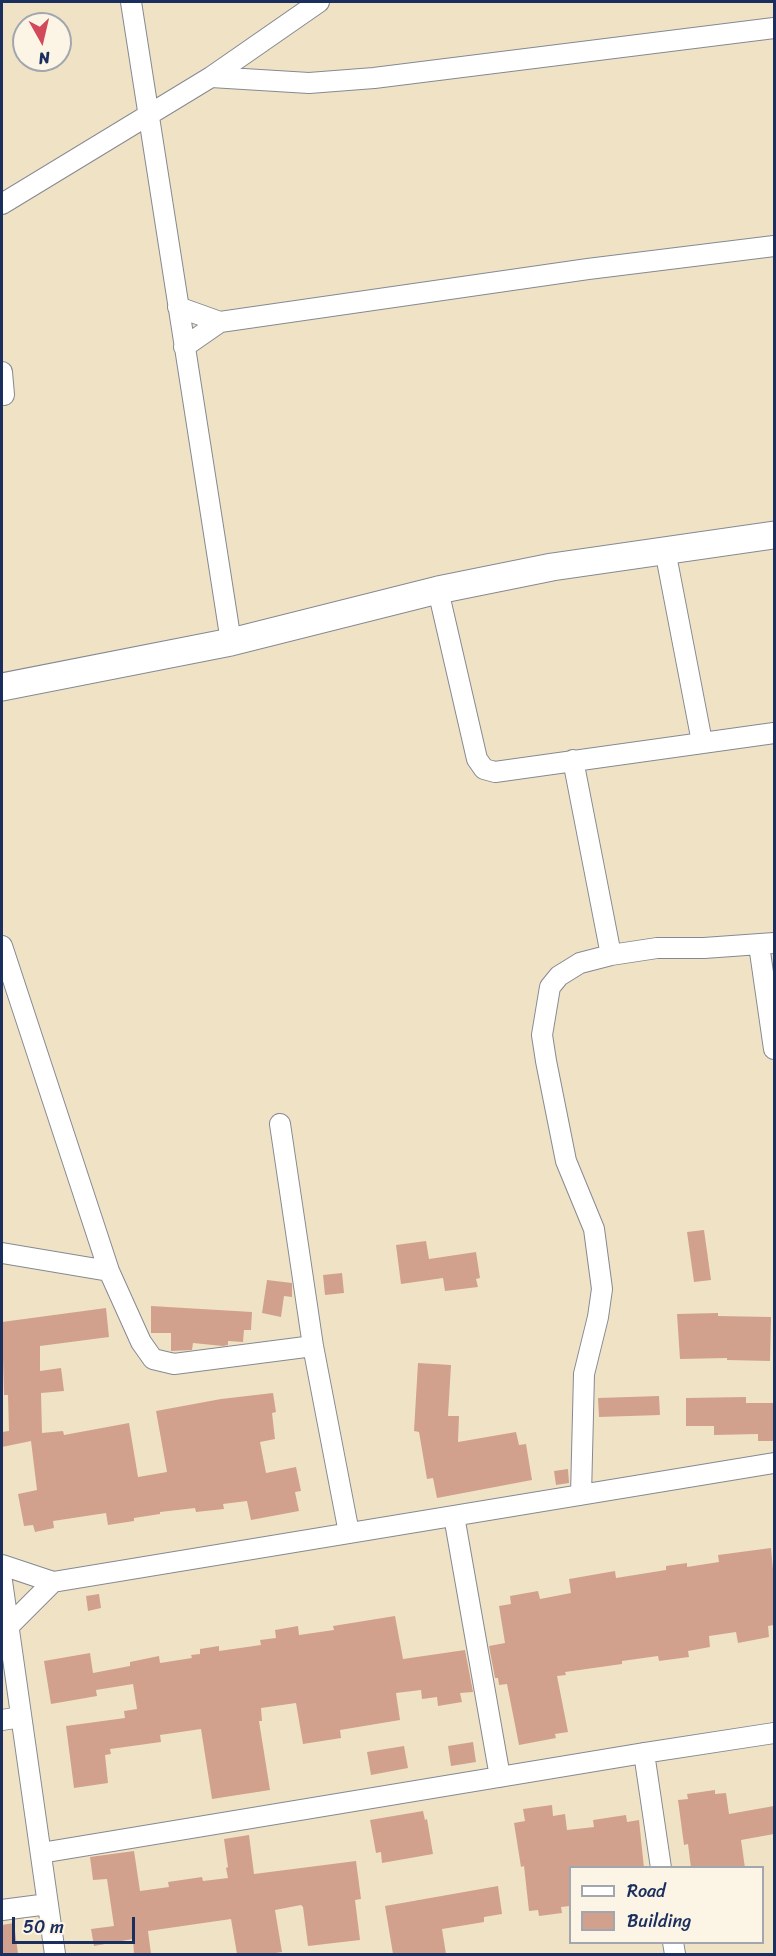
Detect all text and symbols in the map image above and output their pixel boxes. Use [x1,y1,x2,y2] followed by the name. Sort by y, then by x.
[12,12,72,72] north arrow
[37,43,52,73] text: N
[569,1866,764,1944] legend
[627,1875,666,1907] text: Road
[15,1905,138,1943] scale bar
[627,1905,691,1937] text: Building
[23,1911,64,1943] text: 50 m

